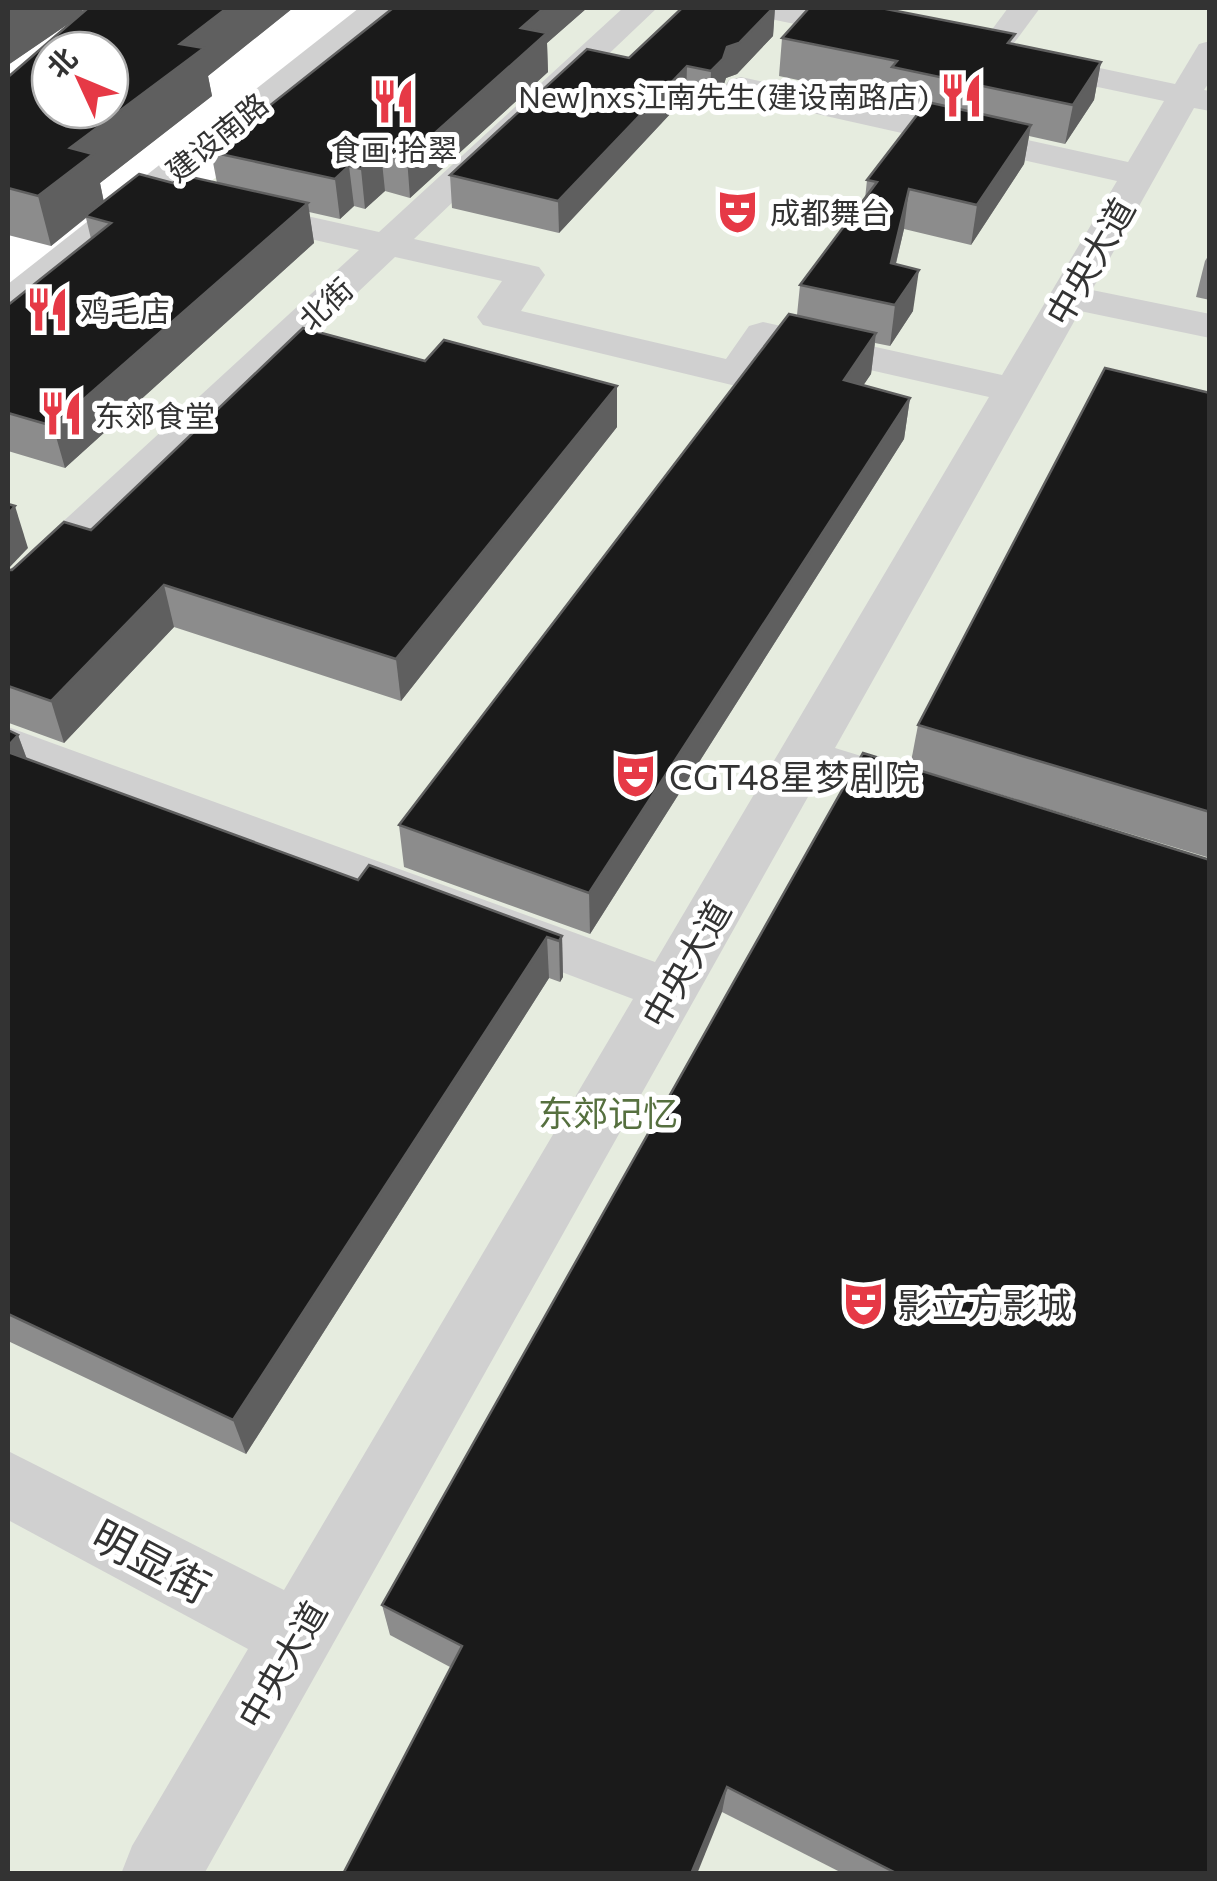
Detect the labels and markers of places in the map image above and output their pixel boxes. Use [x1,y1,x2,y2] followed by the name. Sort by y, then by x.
[938,71,986,119] restaurant icon: NewJnxs江南先生(建设南路店)
[370,77,418,125] restaurant icon: 食画·拾翠
[518,77,929,114] place label: NewJnxs江南先生(建设南路店)
[330,130,458,167] place label: 食画·拾翠
[713,187,761,235] theatre icon: 成都舞台
[770,193,890,230] place label: 成都舞台
[23,285,71,333] restaurant icon: 鸡毛店
[80,291,170,328] place label: 鸡毛店
[38,390,86,438] restaurant icon: 东郊食堂
[95,396,215,433] place label: 东郊食堂
[612,751,660,799] theatre icon: CGT48星梦剧院
[669,754,920,797] place label: CGT48星梦剧院
[840,1279,888,1327] theatre icon: 影立方影城
[897,1282,1072,1325] place label: 影立方影城

